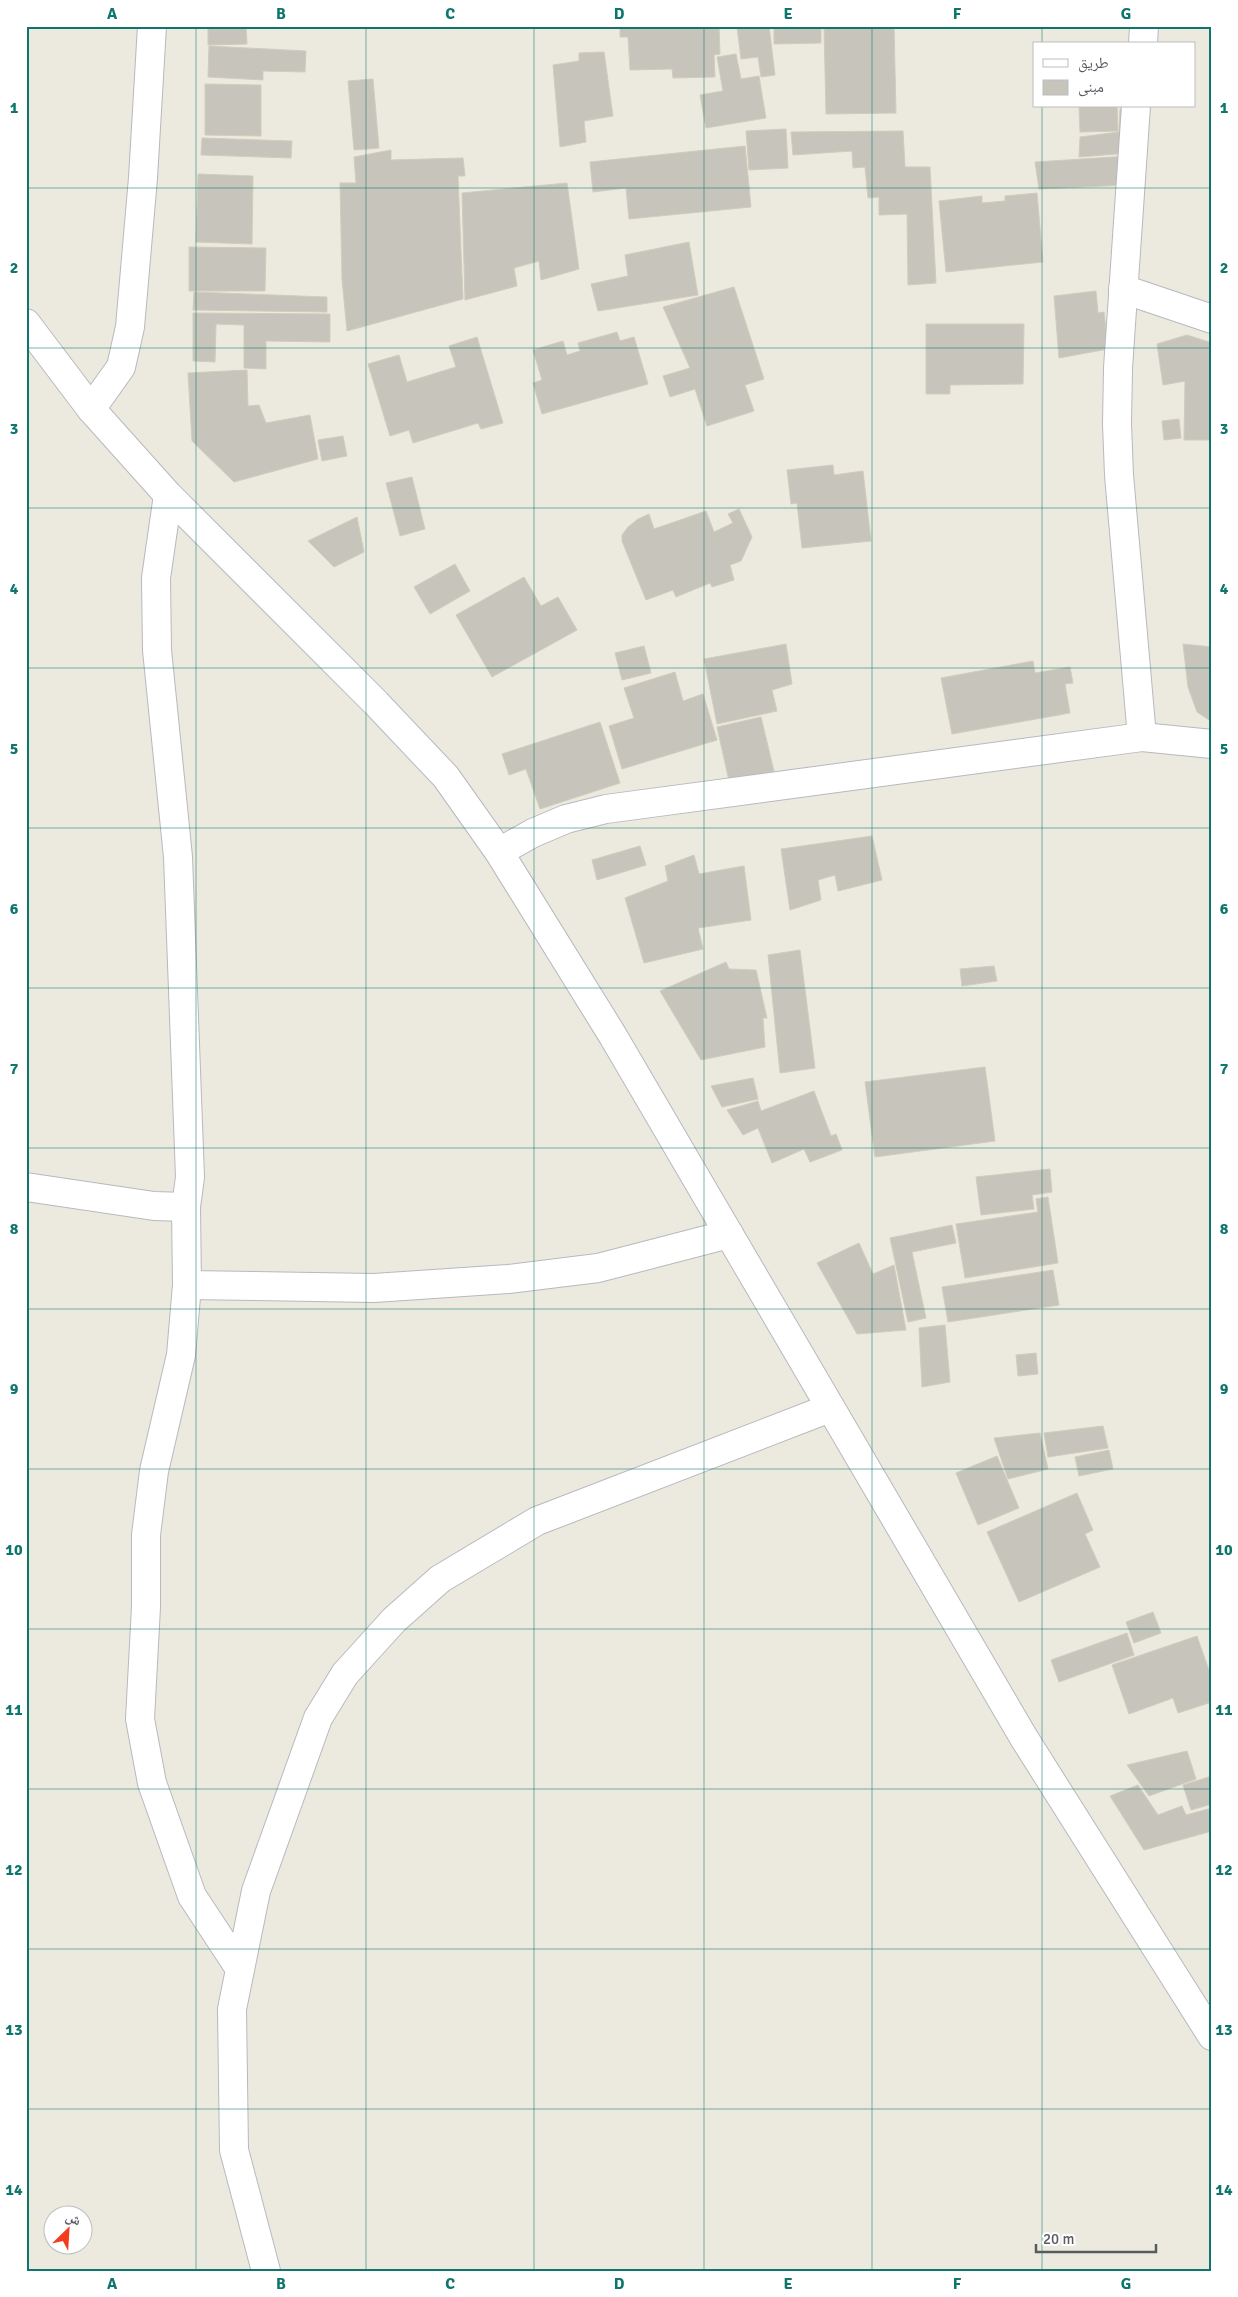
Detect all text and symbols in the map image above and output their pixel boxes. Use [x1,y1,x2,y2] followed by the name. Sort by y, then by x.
[107,4,118,24] text: A
[276,4,286,24] text: B
[445,4,455,24] text: C
[614,4,625,24] text: D
[783,4,793,24] text: E
[953,4,962,24] text: F
[1121,4,1131,24] text: G
[1033,42,1196,108] legend
[1078,54,1109,73] text: طريق
[1078,78,1104,97] text: مبنى
[10,98,19,118] text: 1
[1220,98,1229,118] text: 1
[10,258,18,278] text: 2
[1220,258,1228,278] text: 2
[10,419,18,439] text: 3
[1220,419,1228,439] text: 3
[10,579,19,599] text: 4
[1220,579,1229,599] text: 4
[10,739,18,759] text: 5
[1220,739,1228,759] text: 5
[10,899,19,919] text: 6
[1220,899,1229,919] text: 6
[10,1059,19,1079] text: 7
[1220,1059,1229,1079] text: 7
[10,1219,19,1239] text: 8
[1220,1219,1229,1239] text: 8
[10,1379,19,1399] text: 9
[1220,1379,1229,1399] text: 9
[5,1540,23,1560] text: 10
[1215,1540,1233,1560] text: 10
[5,1700,23,1720] text: 11
[1215,1700,1233,1720] text: 11
[5,1860,23,1880] text: 12
[1215,1860,1233,1880] text: 12
[5,2020,23,2040] text: 13
[1215,2020,1233,2040] text: 13
[5,2180,23,2200] text: 14
[1215,2180,1233,2200] text: 14
[42,2204,92,2254] north arrow
[63,2208,84,2230] text: ش
[1036,2222,1156,2254] scale bar
[1043,2230,1074,2248] text: 20 m
[107,2274,118,2294] text: A
[276,2274,286,2294] text: B
[445,2274,455,2294] text: C
[614,2274,625,2294] text: D
[783,2274,793,2294] text: E
[953,2274,962,2294] text: F
[1121,2274,1131,2294] text: G

